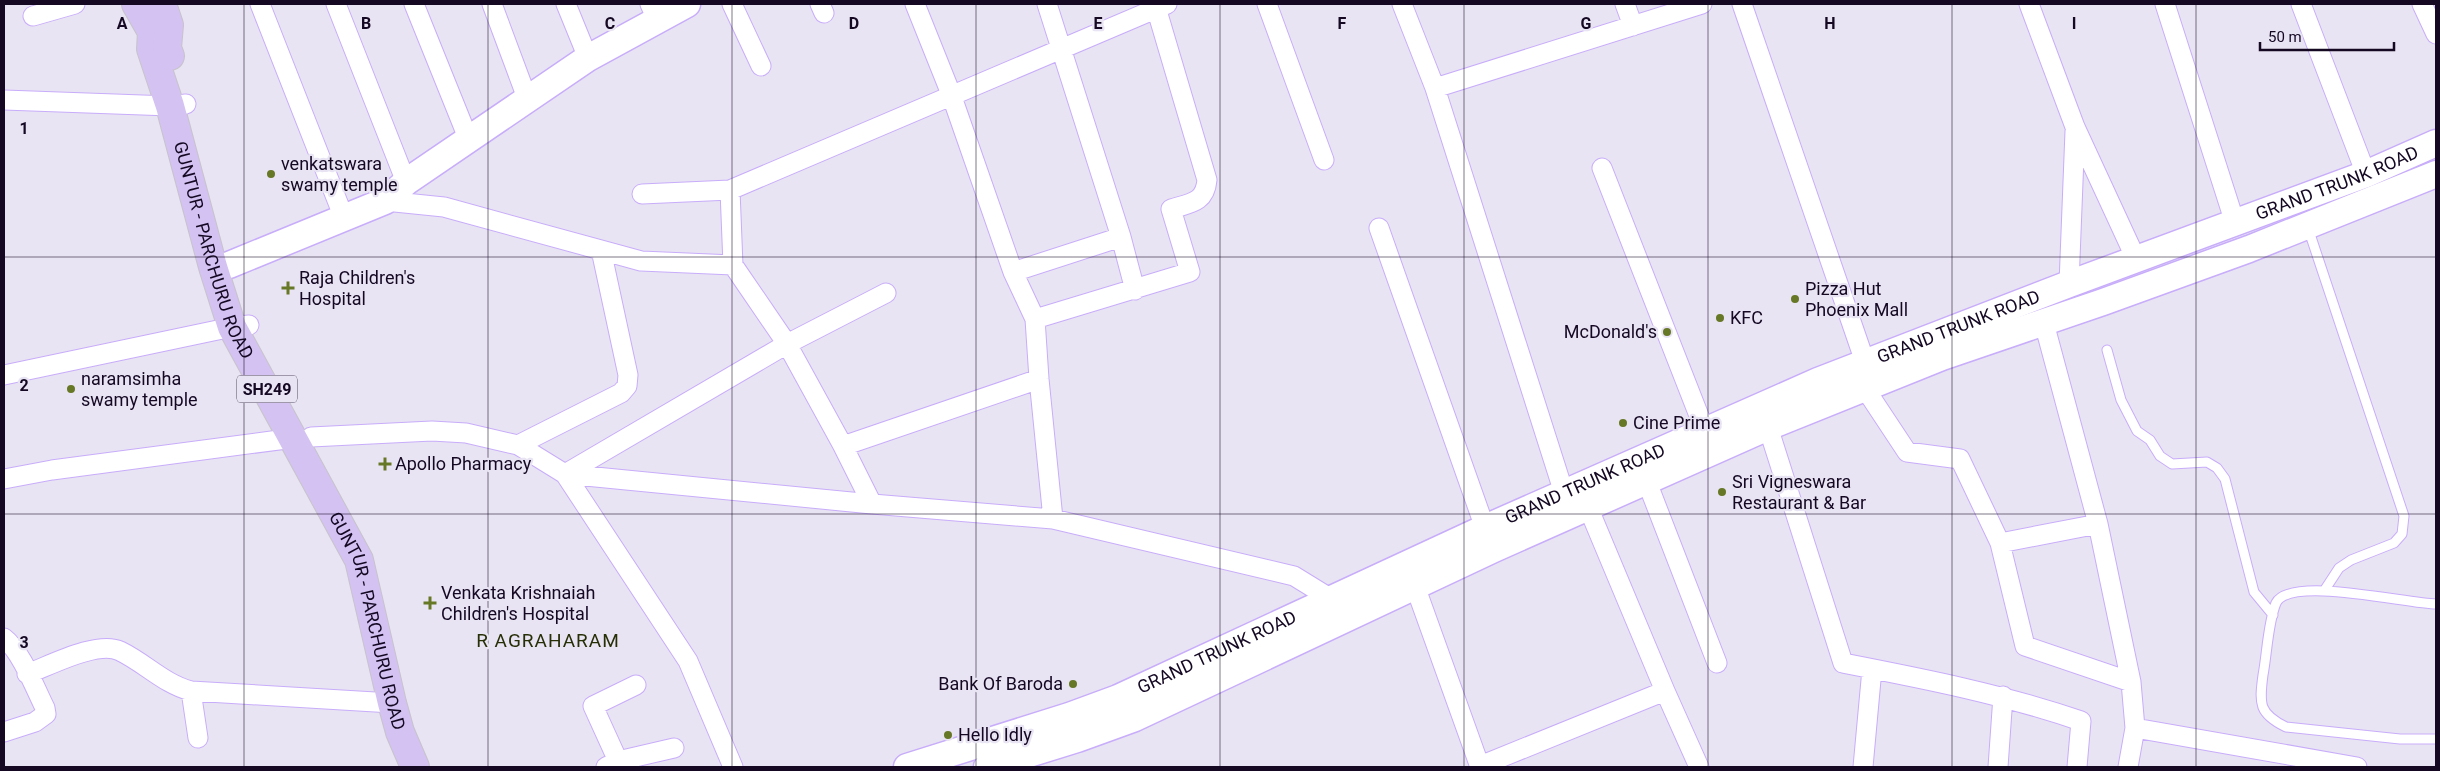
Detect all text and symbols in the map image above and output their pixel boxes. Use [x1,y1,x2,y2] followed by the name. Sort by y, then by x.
[117,14,128,33] text: A
[361,14,371,33] text: B
[605,14,615,33] text: C
[849,14,859,33] text: D
[1094,14,1103,33] text: E
[1338,14,1347,33] text: F
[1581,14,1592,33] text: G
[1824,14,1836,33] text: H
[2072,14,2076,33] text: I
[2260,20,2394,52] scale bar
[2268,28,2302,46] text: 50 m
[19,119,29,138] text: 1
[170,139,258,362] street label: GUNTUR - PARCHURU ROAD
[2253,141,2421,224] street label: GRAND TRUNK ROAD
[281,153,398,195] place label: venkatswara swamy temple
[265,168,277,180] marker: venkatswara swamy temple
[299,267,415,309] place label: Raja Children's Hospital
[1805,278,1908,320] place label: Pizza Hut Phoenix Mall
[281,281,295,295] marker: Raja Children's Hospital
[1874,285,2043,367] street label: GRAND TRUNK ROAD
[1789,293,1801,305] marker: Pizza Hut Phoenix Mall
[1730,307,1763,328] place label: KFC
[1714,312,1726,324] marker: KFC
[1564,321,1657,342] place label: McDonald's
[1661,326,1673,338] marker: McDonald's
[81,368,198,410] place label: naramsimha swamy temple
[19,376,29,395] text: 2
[237,376,297,402] road number: SH249
[65,383,77,395] marker: naramsimha swamy temple
[1633,412,1720,433] place label: Cine Prime
[1617,417,1629,429] marker: Cine Prime
[1502,439,1668,528] street label: GRAND TRUNK ROAD
[395,453,532,474] place label: Apollo Pharmacy
[379,458,391,470] marker: Apollo Pharmacy
[1732,471,1866,513] place label: Sri Vigneswara Restaurant & Bar
[1716,486,1728,498] marker: Sri Vigneswara Restaurant & Bar
[325,508,410,732] street label: GUNTUR - PARCHURU ROAD
[441,582,595,624] place label: Venkata Krishnaiah Children's Hospital
[423,596,437,610] marker: Venkata Krishnaiah Children's Hospital
[1134,606,1300,698] street label: GRAND TRUNK ROAD
[476,629,620,652] district label: R AGRAHARAM
[19,633,29,652] text: 3
[938,673,1063,694] place label: Bank Of Baroda
[1067,678,1079,690] marker: Bank Of Baroda
[958,724,1032,745] place label: Hello Idly
[942,729,954,741] marker: Hello Idly

